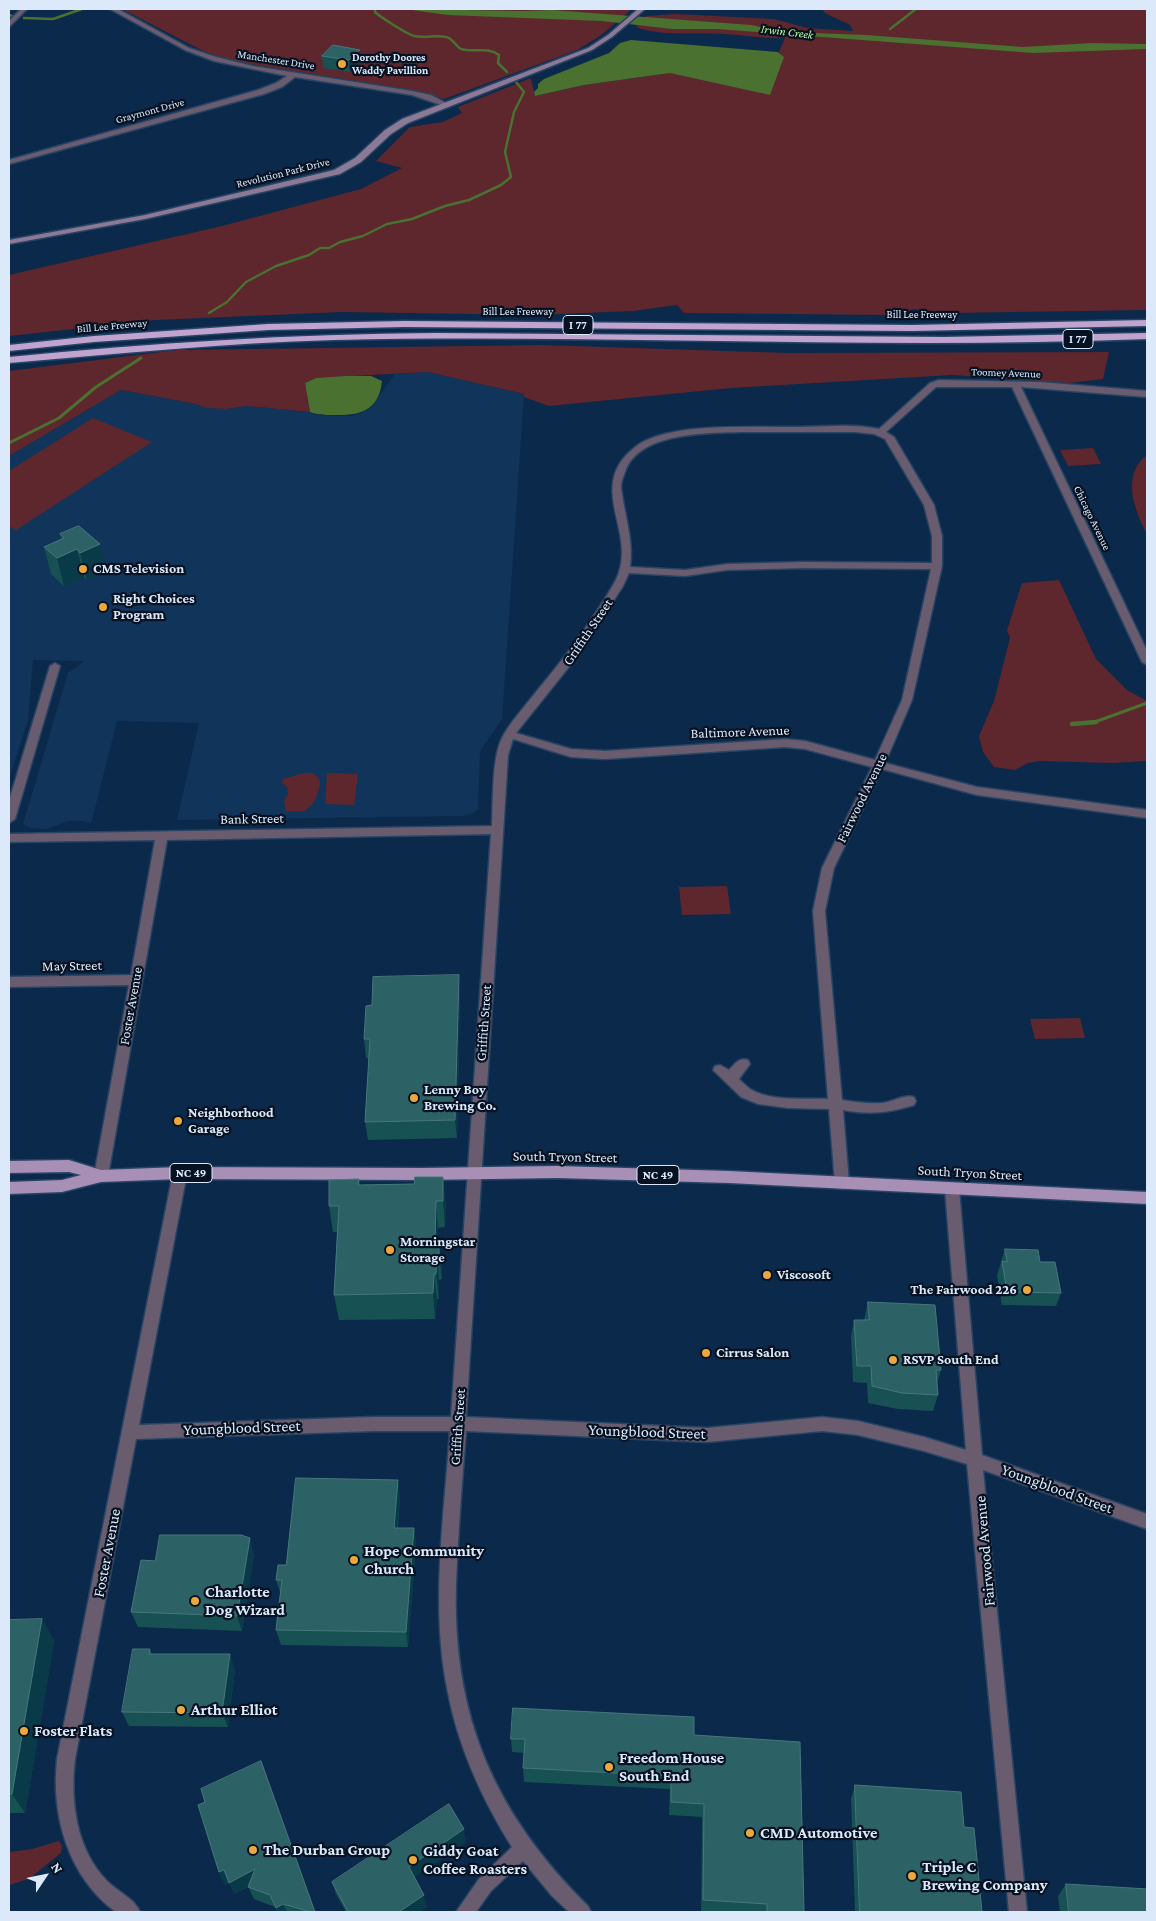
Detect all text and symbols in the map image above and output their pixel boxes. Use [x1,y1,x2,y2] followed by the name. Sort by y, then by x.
[760,22,814,42] water label: Irwin Creek
[236,47,316,73] street label: Manchester Drive
[352,51,428,77] place label: Dorothy Doores Waddy Pavillion
[336,58,348,70] marker: Dorothy Doores Waddy Pavillion
[114,95,186,127] street label: Graymont Drive
[235,155,331,191] street label: Revolution Park Drive
[483,305,553,319] street label: Bill Lee Freeway
[887,308,957,322] street label: Bill Lee Freeway
[76,316,148,336] street label: Bill Lee Freeway
[563,316,593,334] road number: I 77
[1063,329,1093,348] road number: I 77
[971,365,1041,381] street label: Toomey Avenue
[1071,484,1113,552] street label: Chicago Avenue
[93,561,184,577] place label: CMS Television
[77,563,89,575] marker: CMS Television
[113,591,195,624] place label: Right Choices Program
[560,596,616,668] street label: Griffith Street
[97,601,109,613] marker: Right Choices Program
[690,722,790,742] street label: Baltimore Avenue
[833,751,891,845] street label: Fairwood Avenue
[220,810,284,828] street label: Bank Street
[42,957,102,975] street label: May Street
[116,966,146,1046] street label: Foster Avenue
[473,984,495,1062] street label: Griffith Street
[424,1082,496,1114] place label: Lenny Boy Brewing Co.
[408,1092,420,1104] marker: Lenny Boy Brewing Co.
[188,1105,274,1138] place label: Neighborhood Garage
[172,1115,184,1127] marker: Neighborhood Garage
[513,1148,617,1166] street label: South Tryon Street
[917,1162,1023,1184] street label: South Tryon Street
[170,1164,212,1182] road number: NC 49
[637,1166,679,1184] road number: NC 49
[400,1234,475,1266] place label: Morningstar Storage
[384,1244,396,1256] marker: Morningstar Storage
[777,1267,831,1283] place label: Viscosoft
[761,1269,773,1281] marker: Viscosoft
[910,1282,1017,1298] place label: The Fairwood 226
[1021,1284,1033,1296] marker: The Fairwood 226
[716,1345,789,1361] place label: Cirrus Salon
[700,1347,712,1359] marker: Cirrus Salon
[903,1352,999,1368] place label: RSVP South End
[887,1354,899,1366] marker: RSVP South End
[447,1388,469,1466] street label: Griffith Street
[183,1416,301,1440] street label: Youngblood Street
[588,1420,706,1444] street label: Youngblood Street
[999,1460,1115,1518] street label: Youngblood Street
[971,1495,999,1607] street label: Fairwood Avenue
[89,1507,125,1599] street label: Foster Avenue
[364,1541,484,1579] place label: Hope Community Church
[348,1554,360,1566] marker: Hope Community Church
[205,1582,285,1620] place label: Charlotte Dog Wizard
[189,1595,201,1607] marker: Charlotte Dog Wizard
[191,1700,278,1720] place label: Arthur Elliot
[175,1704,187,1716] marker: Arthur Elliot
[34,1721,112,1741] place label: Foster Flats
[18,1725,30,1737] marker: Foster Flats
[619,1748,724,1786] place label: Freedom House South End
[603,1761,615,1773] marker: Freedom House South End
[760,1823,877,1843] place label: CMD Automotive
[744,1827,756,1839] marker: CMD Automotive
[263,1840,390,1860] place label: The Durban Group
[423,1841,527,1879] place label: Giddy Goat Coffee Roasters
[247,1844,259,1856] marker: The Durban Group
[20,1851,70,1901] north arrow
[407,1854,419,1866] marker: Giddy Goat Coffee Roasters
[922,1857,1048,1895] place label: Triple C Brewing Company
[48,1859,67,1876] text: N
[906,1870,918,1882] marker: Triple C Brewing Company

